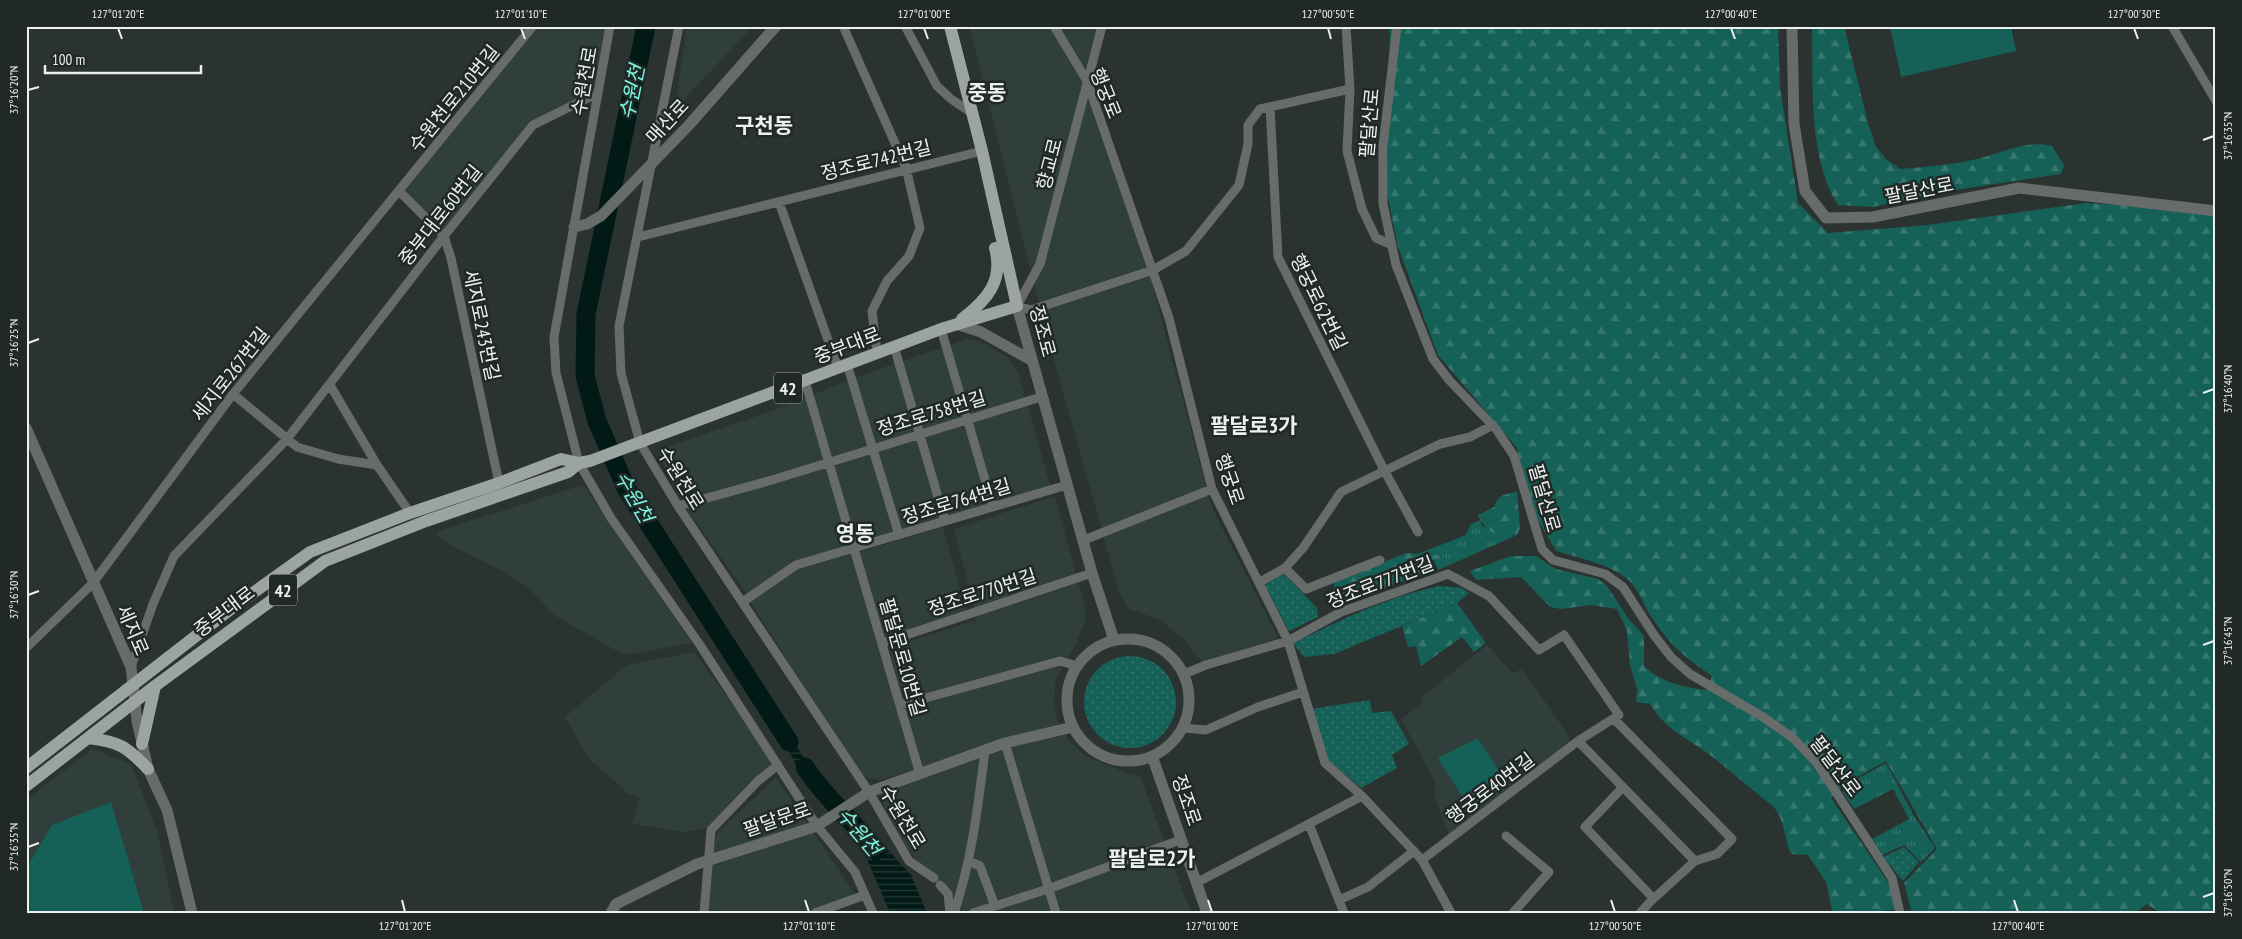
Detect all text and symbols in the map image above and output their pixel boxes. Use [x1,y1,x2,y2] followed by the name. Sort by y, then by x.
[92,6,144,21] text: 127°01'20"E
[495,6,547,21] text: 127°01'10"E
[898,6,950,21] text: 127°01'00"E
[1302,6,1354,21] text: 127°00'50"E
[1705,6,1757,21] text: 127°00'40"E
[2108,6,2160,21] text: 127°00'30"E
[404,40,504,156] street label: 수원천로210번길
[45,42,201,74] scale bar
[566,44,602,118] street label: 수원천로
[52,50,85,69] text: 100 m
[614,60,651,122] water label: 수원천
[1085,64,1127,122] street label: 행궁로
[6,66,21,114] text: 37°16'20"N
[968,79,1006,106] district label: 중동
[1354,87,1384,159] street label: 팔달산로
[640,94,694,148] street label: 매산로
[735,112,793,139] district label: 구천동
[2220,112,2235,160] text: 37°16'35"N
[818,135,934,185] street label: 정조로742번길
[1031,136,1067,192] street label: 향교로
[393,160,487,270] street label: 중부대로60번길
[1882,172,1956,208] street label: 팔달산로
[1285,250,1353,354] street label: 행궁로62번길
[459,267,505,383] street label: 세지로243번길
[1025,303,1061,359] street label: 정조로
[6,319,21,367] text: 37°16'25"N
[810,321,884,369] street label: 중부대로
[186,322,274,426] street label: 세지로267번길
[2220,365,2235,413] text: 37°16'40"N
[774,372,802,403] road number: 42
[873,385,989,441] street label: 정조로758번길
[1210,412,1298,439] district label: 팔달로3가
[652,442,710,514] street label: 수원천로
[1210,450,1250,508] street label: 행궁로
[1524,461,1566,535] street label: 팔달산로
[609,467,660,530] water label: 수원천
[898,473,1014,529] street label: 정조로764번길
[836,520,874,547] district label: 영동
[1323,551,1437,613] street label: 정조로777번길
[925,563,1039,621] street label: 정조로770번길
[6,571,21,619] text: 37°16'30"N
[269,574,297,606] road number: 42
[189,580,259,642] street label: 중부대로
[875,595,931,719] street label: 팔달문로10번길
[112,601,154,659] street label: 세지로
[2220,617,2235,665] text: 37°16'45"N
[1805,731,1867,801] street label: 팔달산로
[1441,747,1539,829] street label: 행궁로40번길
[1167,771,1207,829] street label: 정조로
[875,781,931,853] street label: 수원천로
[740,796,814,842] street label: 팔달문로
[831,802,888,863] water label: 수원천
[6,823,21,871] text: 37°16'35"N
[1108,845,1196,872] district label: 팔달로2가
[2220,869,2235,917] text: 37°16'50"N
[379,918,431,933] text: 127°01'20"E
[783,918,835,933] text: 127°01'10"E
[1186,918,1238,933] text: 127°01'00"E
[1589,918,1641,933] text: 127°00'50"E
[1992,918,2044,933] text: 127°00'40"E

